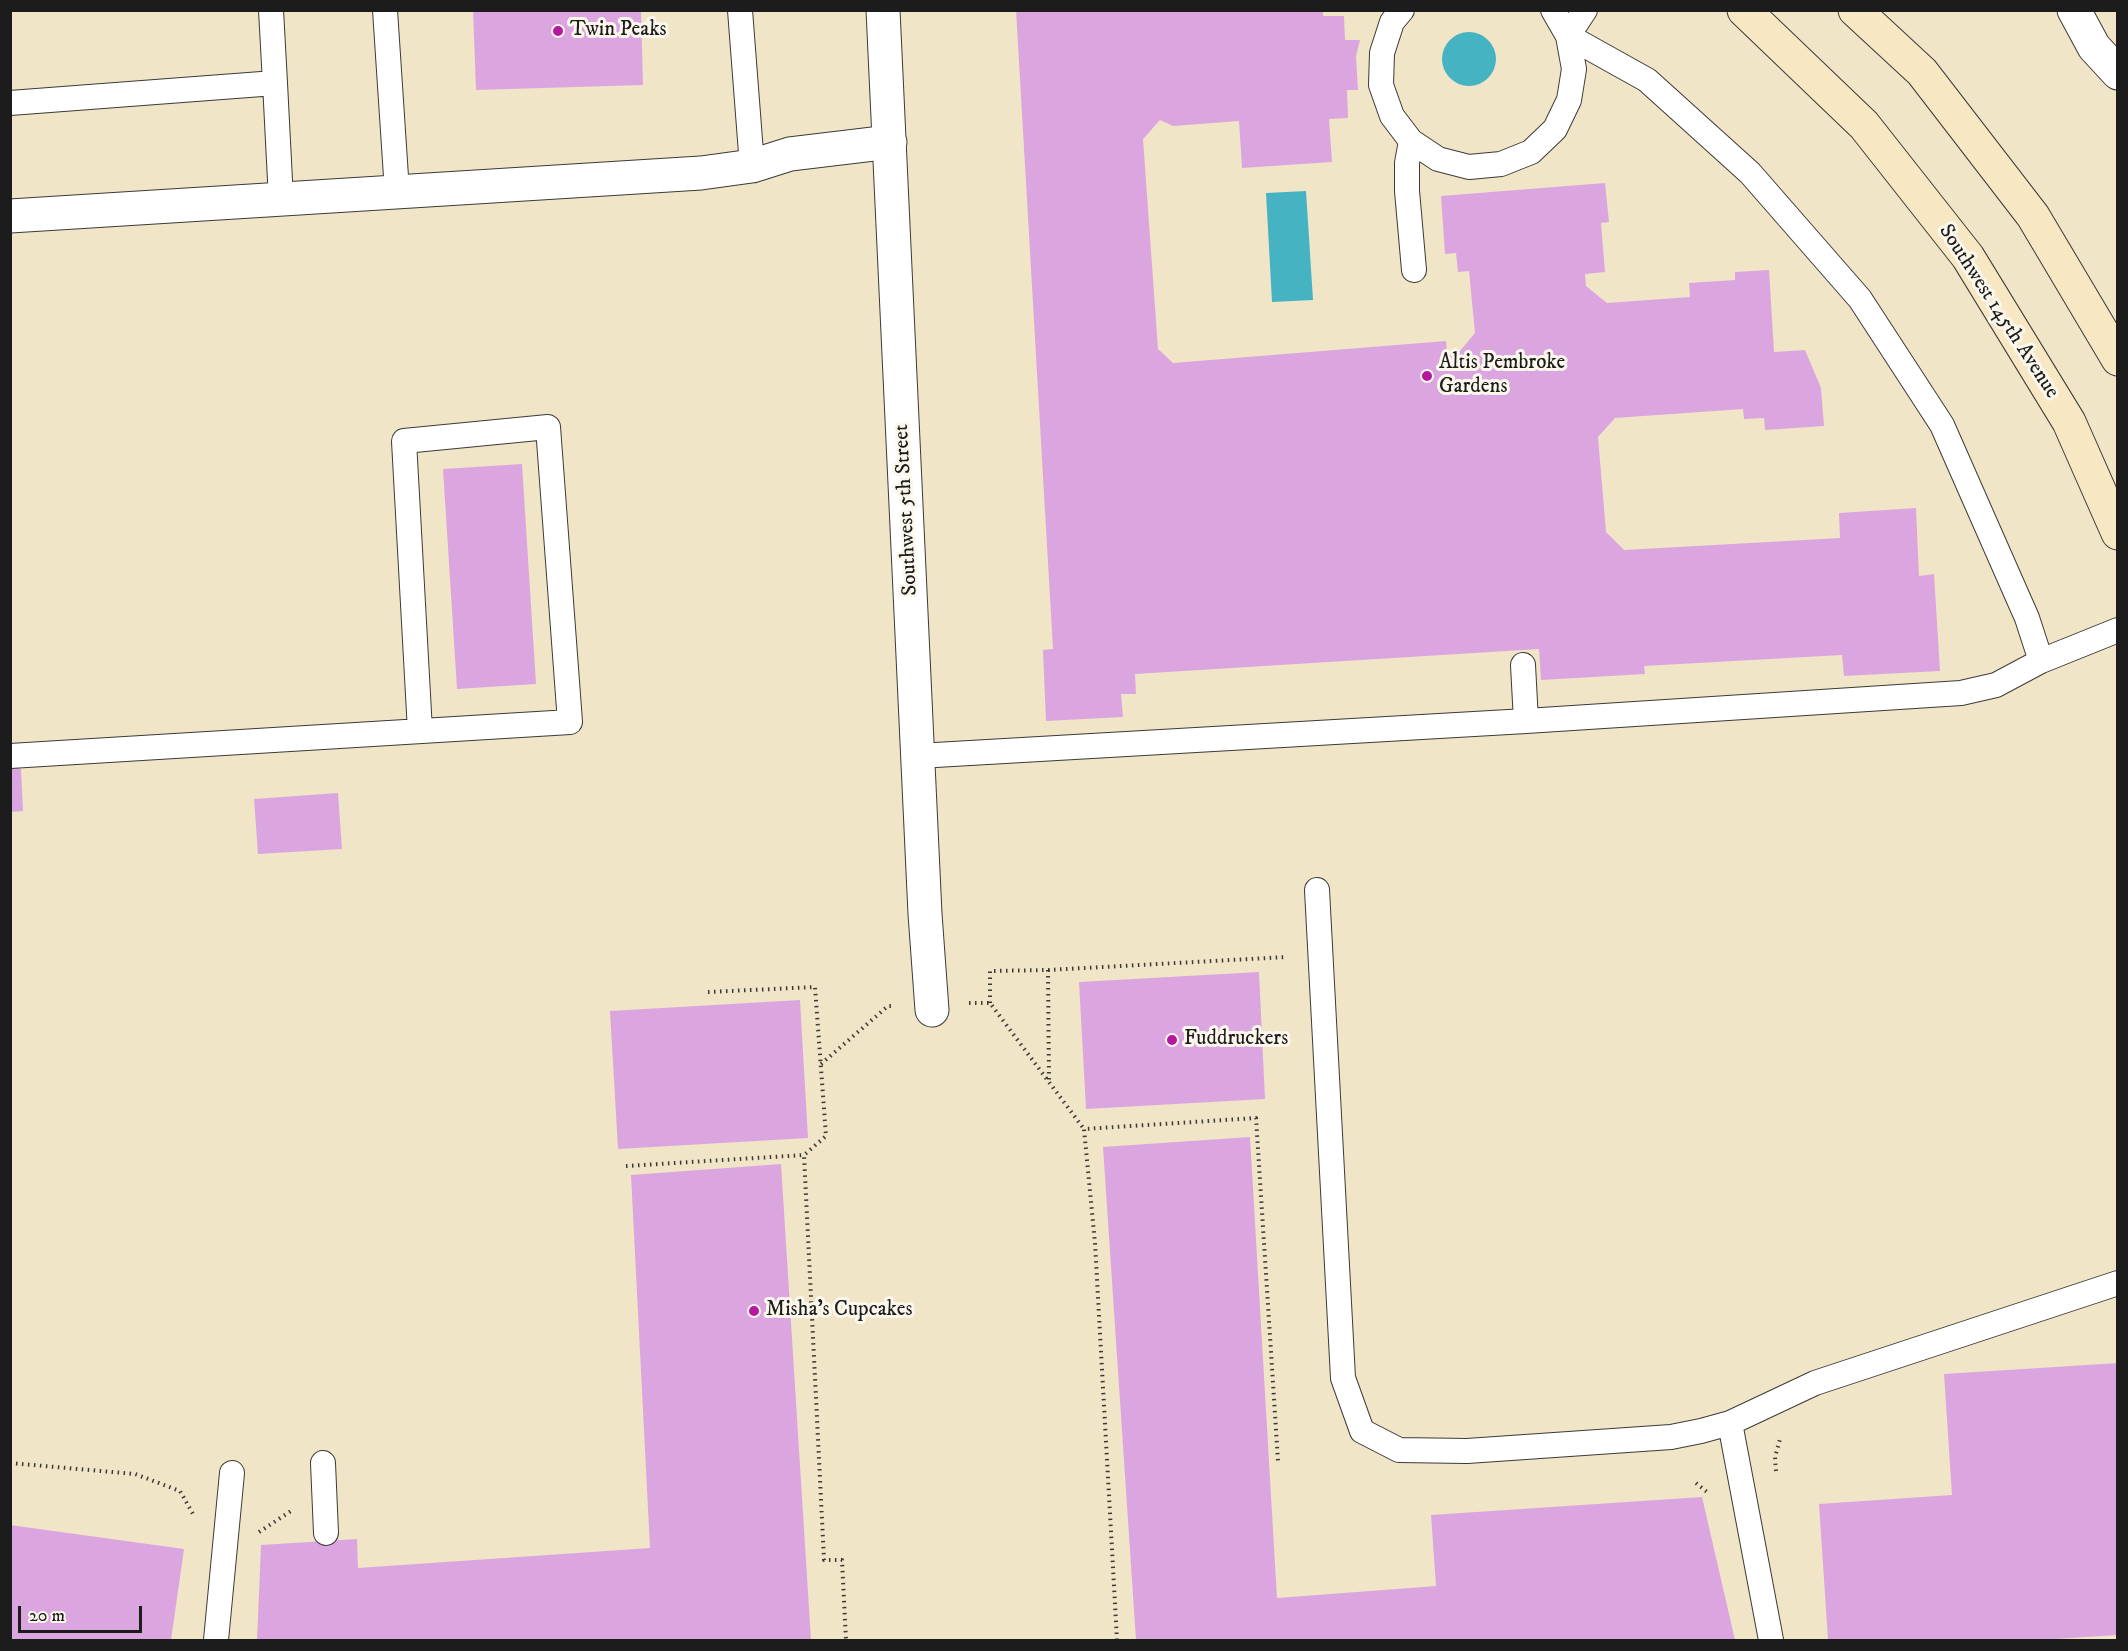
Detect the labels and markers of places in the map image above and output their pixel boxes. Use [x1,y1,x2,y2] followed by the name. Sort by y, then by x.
[570,18,667,44] place label: Twin Peaks
[551,24,565,38] marker: Twin Peaks
[1439,351,1565,401] place label: Altis Pembroke Gardens
[1420,369,1434,383] marker: Altis Pembroke Gardens
[1184,1027,1288,1053] place label: Fuddruckers
[1165,1033,1179,1047] marker: Fuddruckers
[766,1298,913,1324] place label: Misha's Cupcakes
[747,1304,761,1318] marker: Misha's Cupcakes

